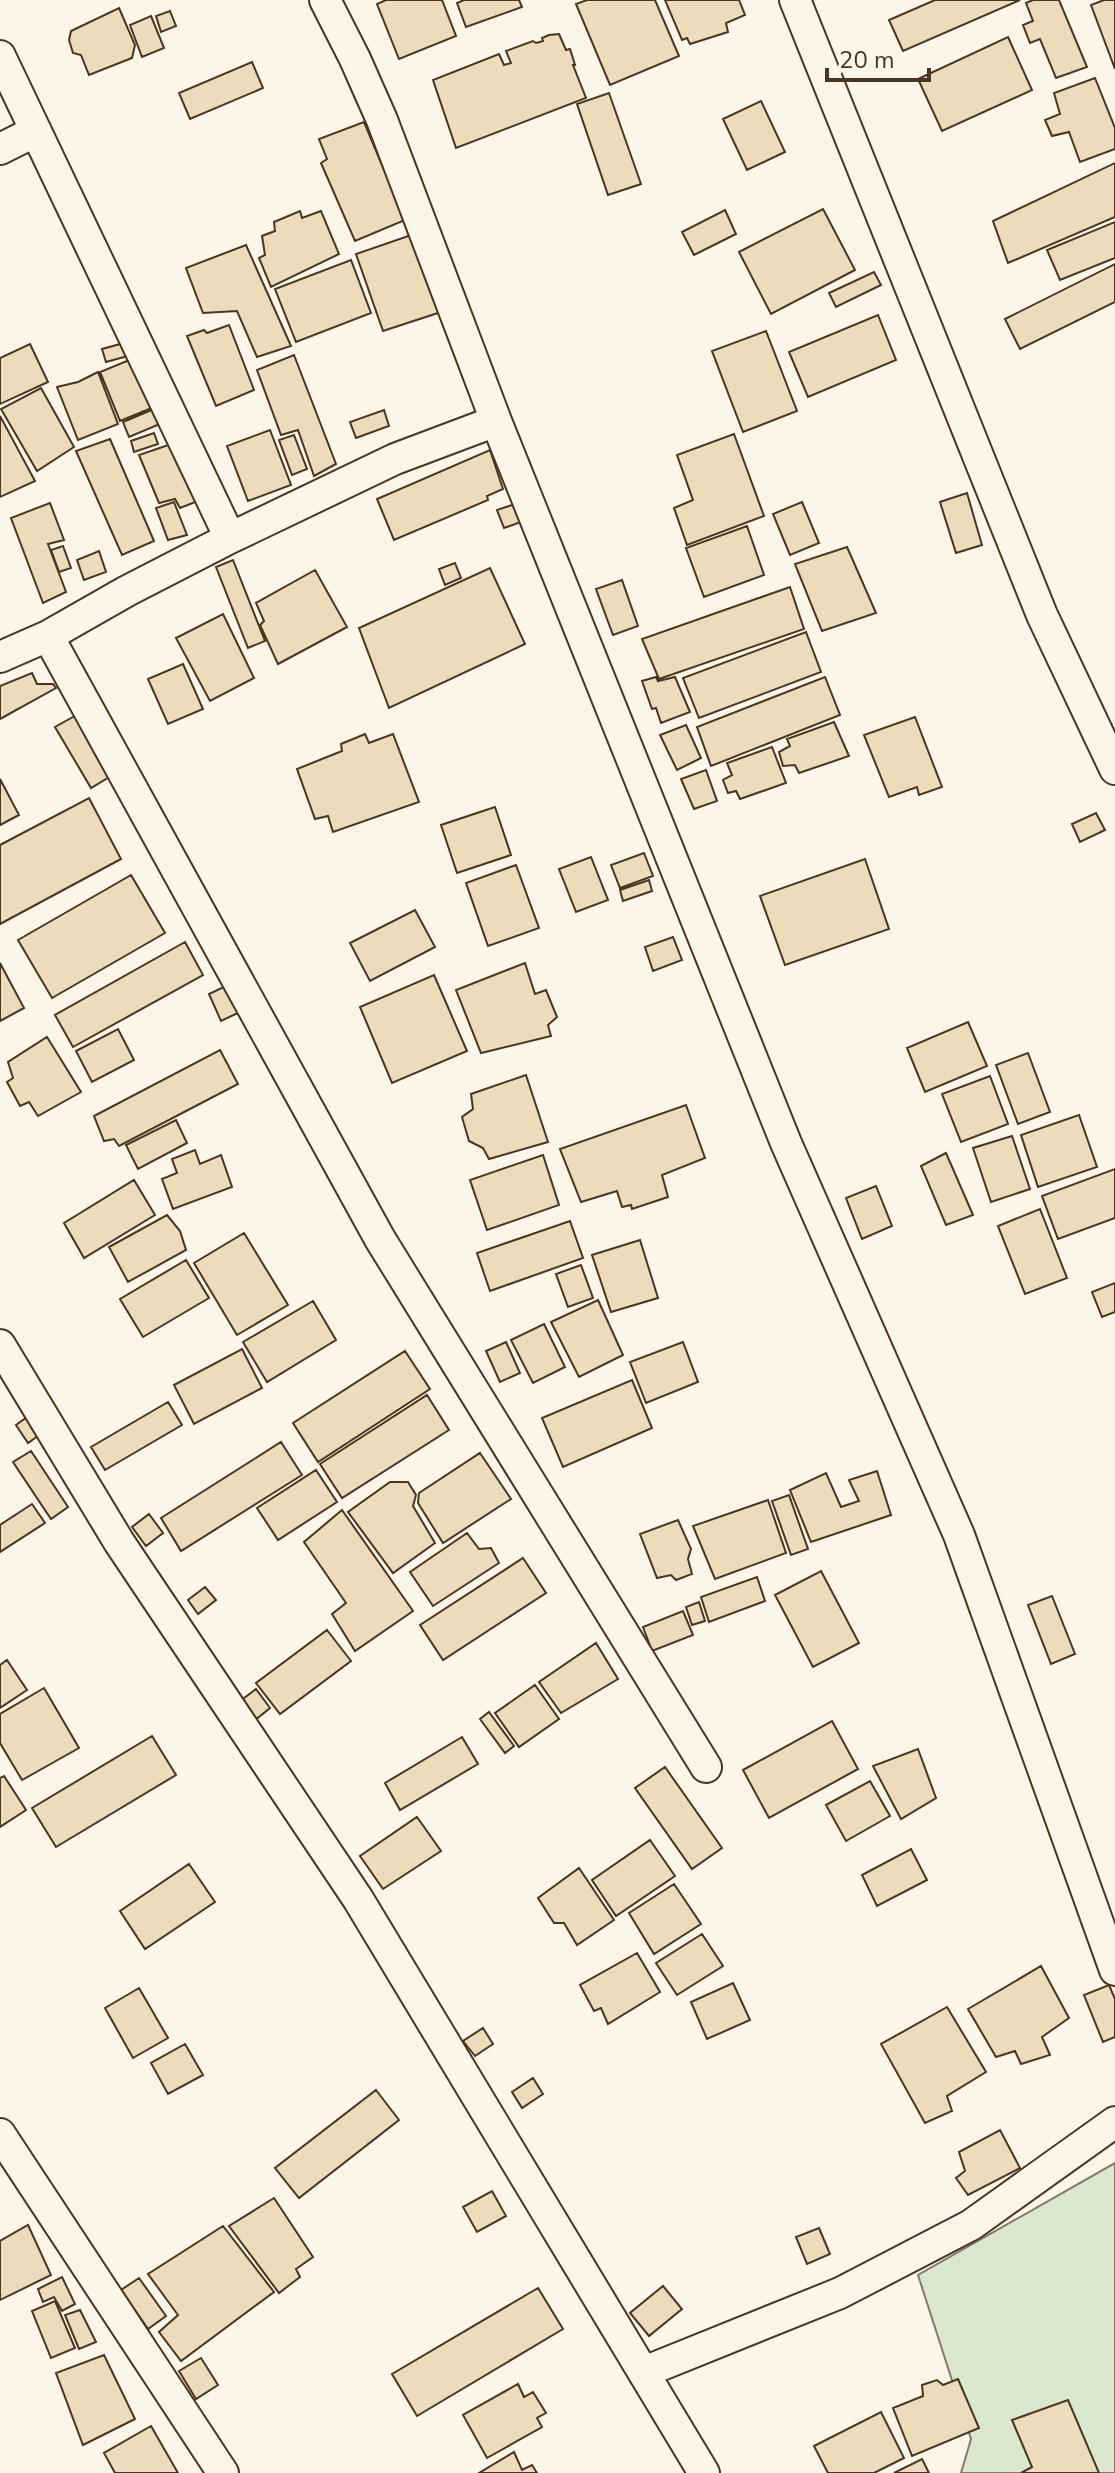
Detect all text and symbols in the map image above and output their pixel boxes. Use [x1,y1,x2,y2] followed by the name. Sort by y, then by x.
[827,32,929,82] scale bar
[839,44,895,76] text: 20 m

